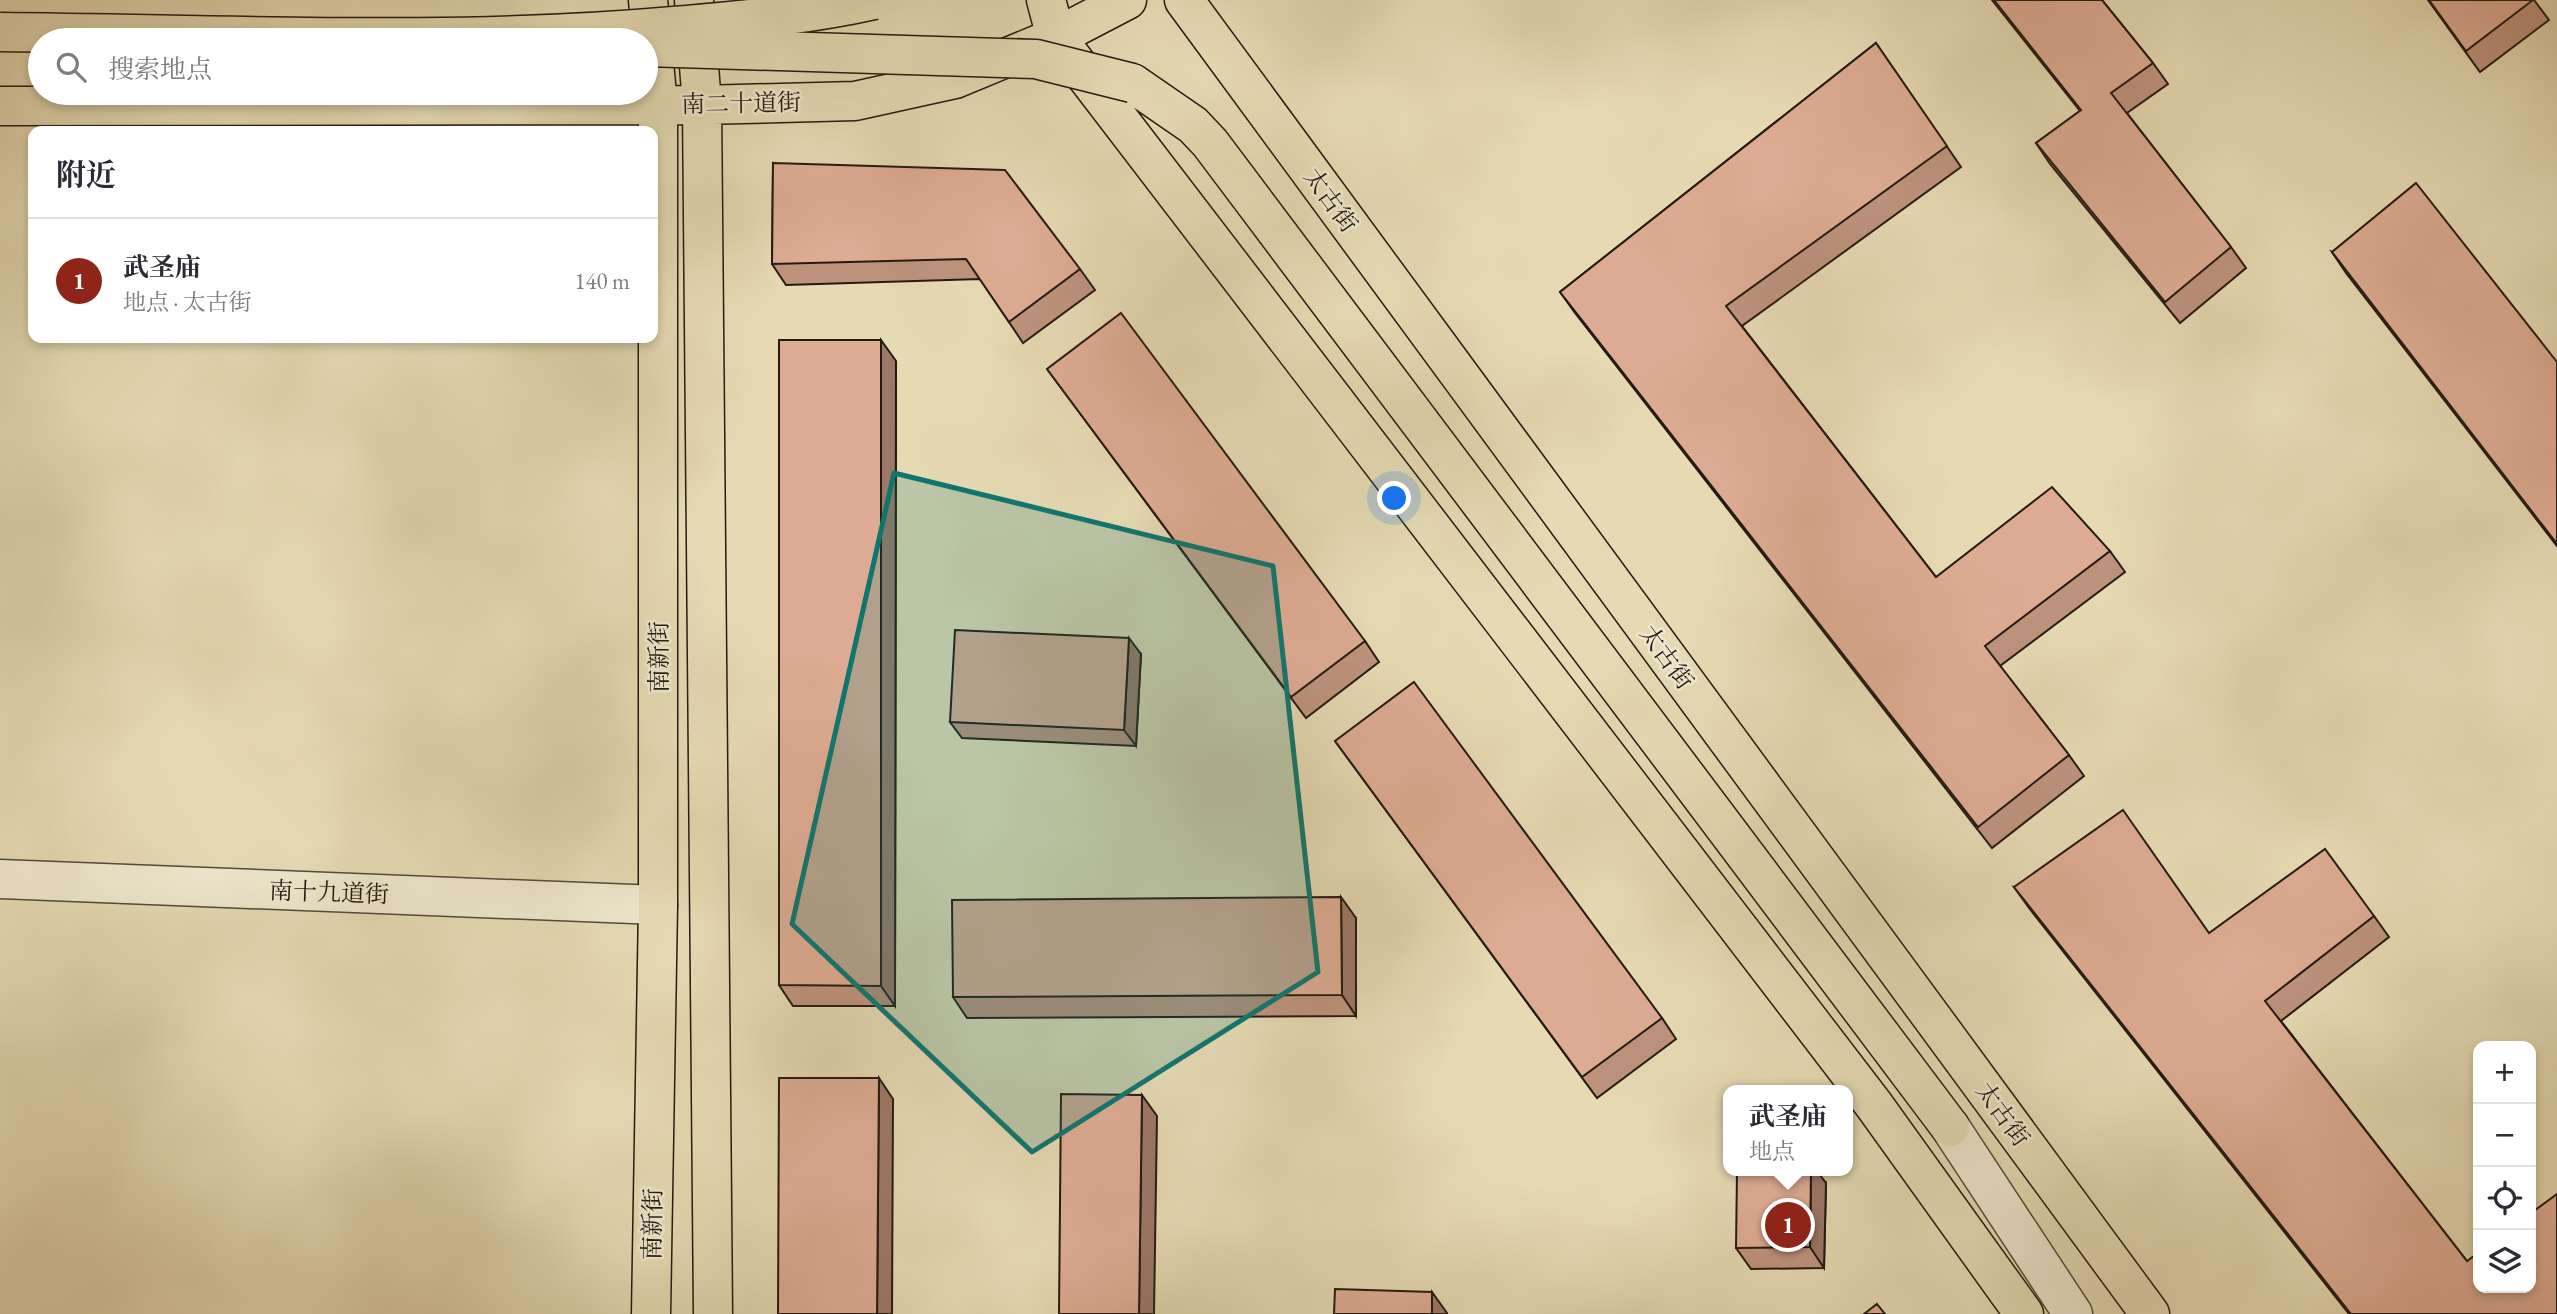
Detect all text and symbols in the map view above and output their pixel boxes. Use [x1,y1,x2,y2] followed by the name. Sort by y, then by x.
[28,28,658,105] search box
[52,48,90,86] icon: search
[108,52,212,86] text: 搜索地点
[681,86,801,120] street label: 南二十道街
[56,155,116,194] text: 附近
[1297,162,1365,238] street label: 太古街
[123,250,201,284] text: 武圣庙
[73,266,85,296] text: 1
[574,266,630,296] text: 140 m
[123,287,252,317] text: 地点 · 太古街
[1377,481,1411,515] your location
[1633,619,1701,695] street label: 太古街
[643,621,674,693] street label: 南新街
[268,874,390,910] street label: 南十九道街
[2473,1041,2536,1293] map controls
[2473,1041,2536,1104] button: +
[1969,1076,2037,1152] street label: 太古街
[1723,1085,1853,1176] popup
[1749,1099,1827,1133] text: 武圣庙
[2473,1104,2536,1167] button: −
[1749,1136,1795,1166] text: 地点
[2473,1167,2536,1230] button: locate
[636,1188,668,1260] street label: 南新街
[1765,1199,1811,1251] pin: 1
[2473,1230,2536,1293] button: layers

